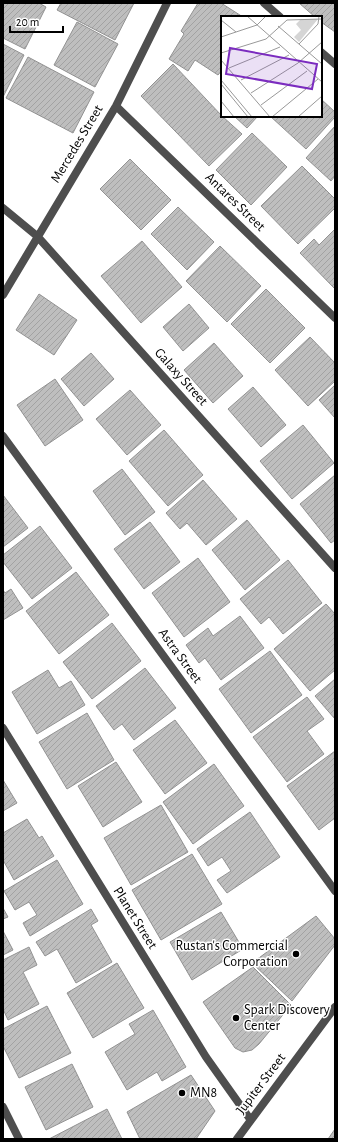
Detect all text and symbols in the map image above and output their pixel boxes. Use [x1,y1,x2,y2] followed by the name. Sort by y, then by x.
[10,8,63,34] scale bar
[16,16,39,28] text: 20 m
[221,16,322,117] inset map
[48,102,106,185] street label: Mercedes Street
[202,170,268,234] street label: Antares Street
[152,346,211,409] street label: Galaxy Street
[156,626,205,686] street label: Astra Street
[110,884,160,952] street label: Planet Street
[176,939,288,969] place label: Rustan's Commercial Corporation
[291,949,301,959] marker: Rustan's Commercial Corporation
[244,1003,330,1033] place label: Spark Discovery Center
[231,1013,241,1023] marker: Spark Discovery Center
[234,1050,289,1117] street label: Jupiter Street
[190,1086,217,1100] place label: MN8
[177,1088,187,1098] marker: MN8

